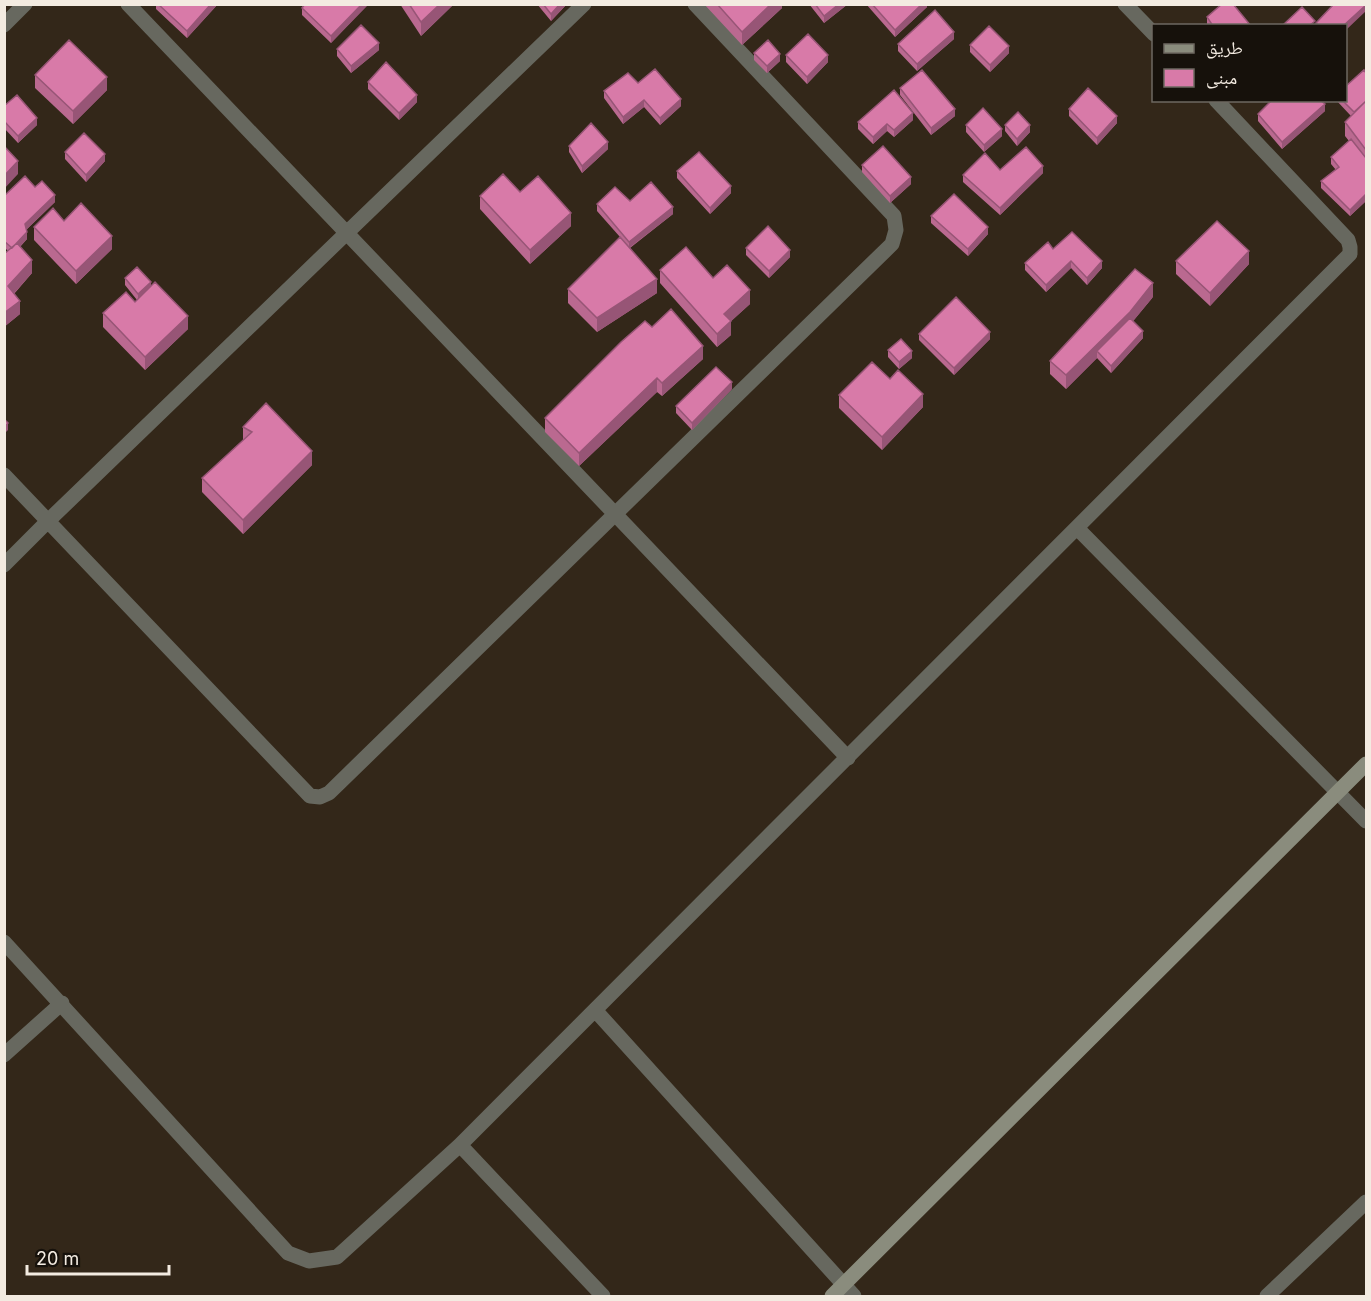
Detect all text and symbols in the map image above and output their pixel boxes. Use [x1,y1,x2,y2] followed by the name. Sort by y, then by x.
[1152,24,1347,102] legend
[1206,37,1243,59] text: طريق
[1206,67,1237,89] text: مبنى
[27,1238,170,1276] scale bar
[36,1248,79,1269] text: 20 m

